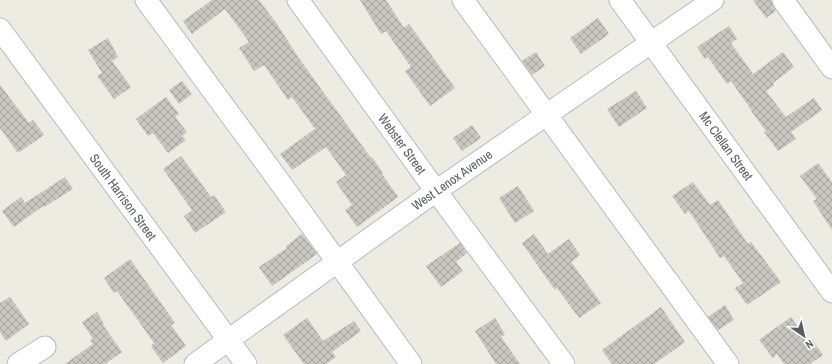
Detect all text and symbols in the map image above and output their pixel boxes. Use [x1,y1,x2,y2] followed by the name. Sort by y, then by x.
[695,108,757,184] street label: Mc Clellan Street
[374,110,430,178] street label: Webster Street
[408,146,496,214] street label: West Lenox Avenue
[86,150,160,244] street label: South Harrison Street
[784,316,824,356] north arrow
[803,337,816,352] text: N

